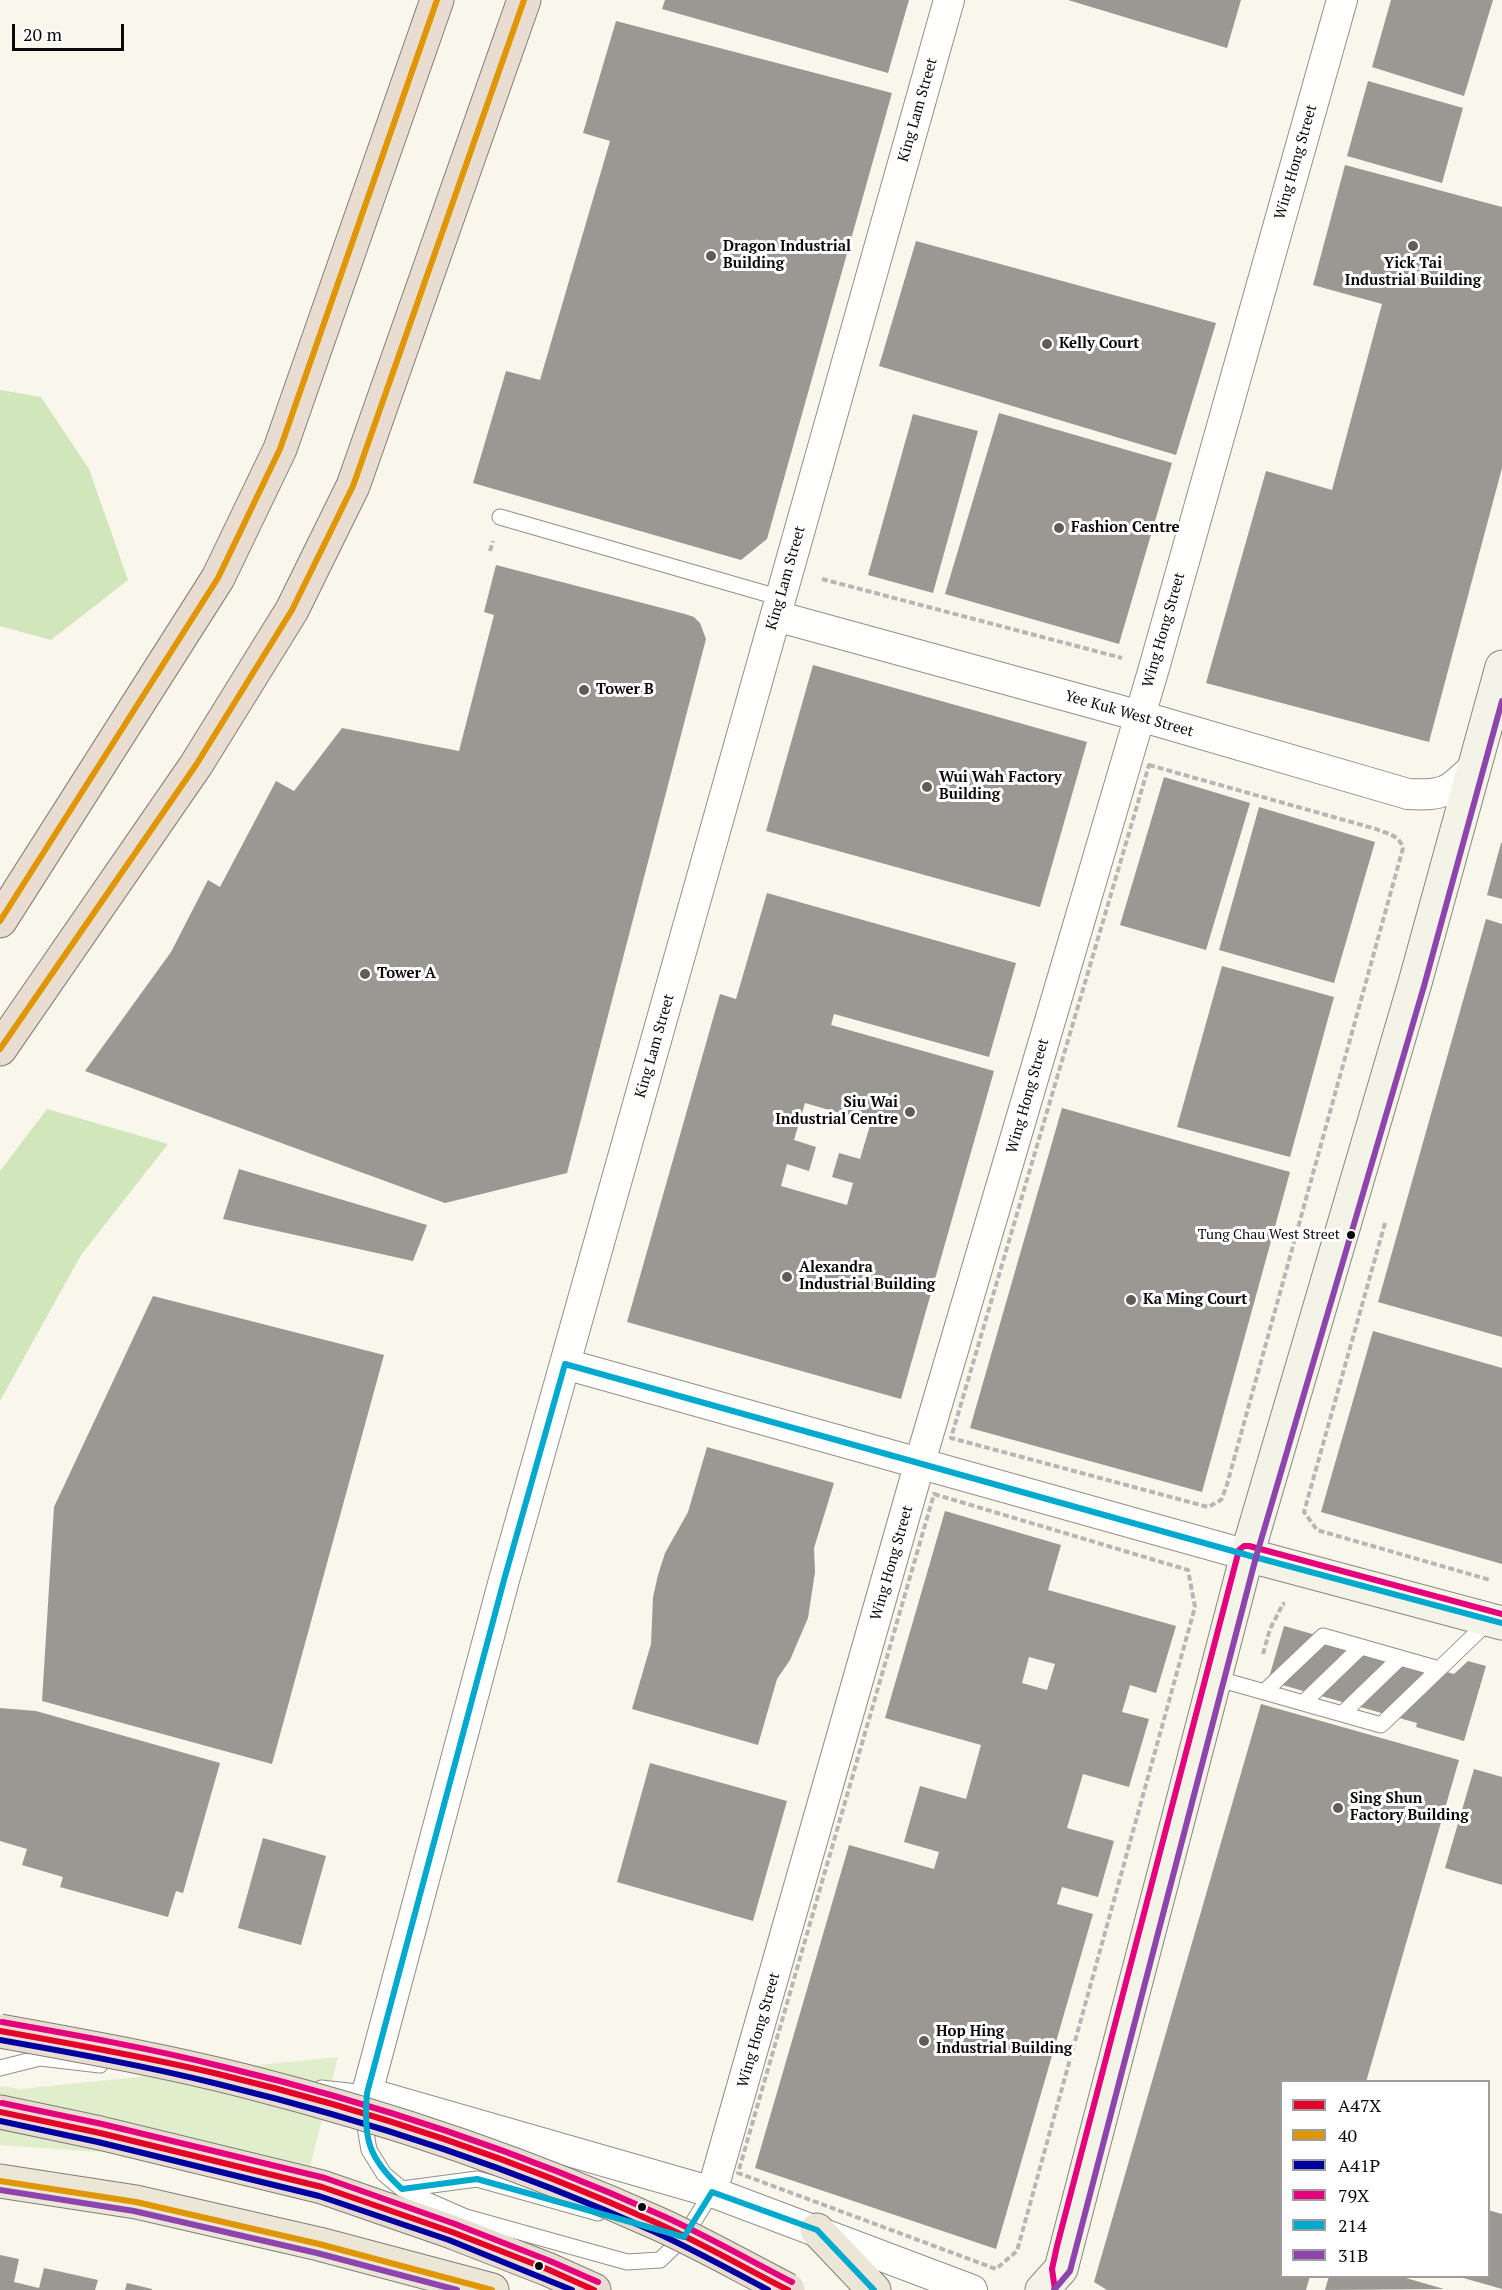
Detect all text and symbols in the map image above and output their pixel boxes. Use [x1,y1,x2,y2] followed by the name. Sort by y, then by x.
[15,12,128,50] scale bar
[23,22,62,46] text: 20 m
[895,56,941,164] street label: King Lam Street
[1271,102,1321,222] street label: Wing Hong Street
[723,238,851,273] place label: Dragon Industrial Building
[1406,239,1420,253] marker: Yick Tai Industrial Building
[704,249,718,263] marker: Dragon Industrial Building
[1345,255,1481,290] place label: Yick Tai Industrial Building
[1059,335,1139,353] place label: Kelly Court
[1040,337,1054,351] marker: Kelly Court
[1071,519,1180,537] place label: Fashion Centre
[1052,521,1066,535] marker: Fashion Centre
[763,524,809,632] street label: King Lam Street
[1139,570,1189,690] street label: Wing Hong Street
[596,681,654,699] place label: Tower B
[577,683,591,697] marker: Tower B
[1063,687,1195,741] street label: Yee Kuk West Street
[939,769,1062,804] place label: Wui Wah Factory Building
[920,780,934,794] marker: Wui Wah Factory Building
[377,965,436,983] place label: Tower A
[358,967,372,981] marker: Tower A
[632,992,678,1100] street label: King Lam Street
[1003,1036,1053,1156] street label: Wing Hong Street
[775,1094,898,1129] place label: Siu Wai Industrial Centre
[903,1105,917,1119] marker: Siu Wai Industrial Centre
[1198,1227,1340,1243] place label: Tung Chau West Street
[1345,1229,1357,1241] marker: Tung Chau West Street
[799,1259,935,1294] place label: Alexandra Industrial Building
[780,1270,794,1284] marker: Alexandra Industrial Building
[1143,1291,1247,1309] place label: Ka Ming Court
[1124,1293,1138,1307] marker: Ka Ming Court
[867,1503,917,1623] street label: Wing Hong Street
[1350,1790,1469,1825] place label: Sing Shun Factory Building
[1331,1801,1345,1815] marker: Sing Shun Factory Building
[734,1970,784,2090] street label: Wing Hong Street
[936,2023,1072,2058] place label: Hop Hing Industrial Building
[917,2034,931,2048] marker: Hop Hing Industrial Building
[1280,2080,1490,2278] legend
[1338,2093,1381,2117] text: A47X
[1338,2123,1357,2147] text: 40
[1338,2153,1380,2177] text: A41P
[1338,2183,1369,2207] text: 79X
[636,2201,648,2213] unlabelled marker
[1338,2213,1367,2237] text: 214
[1338,2243,1368,2267] text: 31B
[533,2260,545,2272] unlabelled marker

